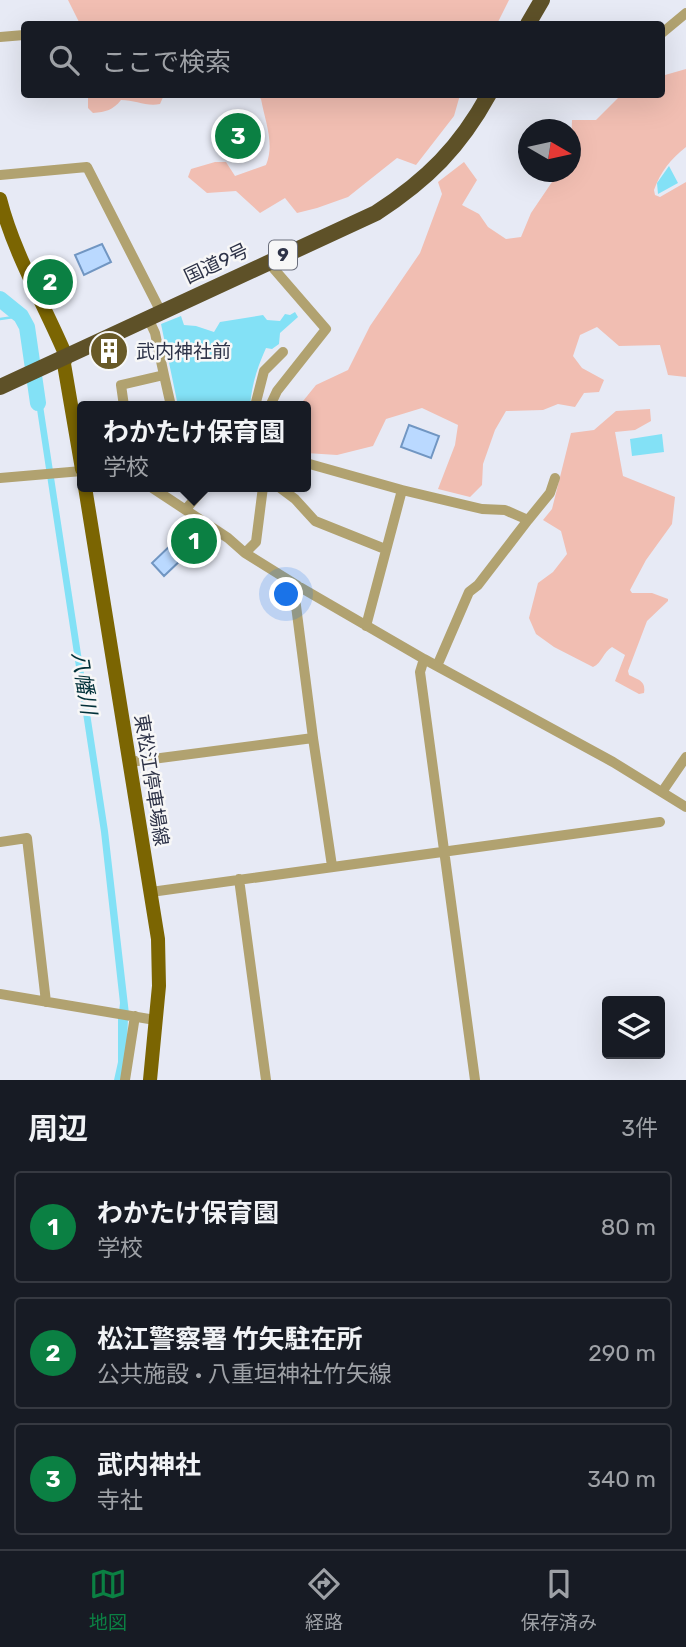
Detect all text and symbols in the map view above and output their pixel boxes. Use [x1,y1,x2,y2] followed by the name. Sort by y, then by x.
[21,21,665,98] search box
[45,41,83,79] icon: search
[101,47,231,78] text: ここで検索
[215,110,261,162] pin: 3
[518,119,581,182] north arrow
[180,239,252,288] street label: 国道9号
[269,241,297,270] road number: 9
[27,256,73,308] pin: 2
[88,330,130,372] building icon: 武内神社前
[136,340,231,363] place label: 武内神社前
[77,401,311,492] popup
[103,417,285,448] text: わかたけ保育園
[103,453,149,481] text: 学校
[171,515,217,567] pin: 1
[269,577,303,611] your location
[67,650,102,718] water label: 八幡川
[130,713,173,848] street label: 東松江停車場線
[602,996,665,1059] map controls
[602,996,665,1059] button: layers
[28,1111,88,1147] text: 周辺
[621,1114,658,1142] text: 3件
[97,1198,279,1229] text: わかたけ保育園
[47,1213,59,1241] text: 1
[601,1213,656,1241] text: 80 m
[97,1234,143,1262] text: 学校
[97,1324,363,1355] text: 松江警察署 竹矢駐在所
[46,1339,60,1367] text: 2
[588,1339,656,1367] text: 290 m
[97,1360,392,1388] text: 公共施設 · 八重垣神社竹矢線
[97,1450,201,1481] text: 武内神社
[45,1465,61,1493] text: 3
[587,1465,656,1493] text: 340 m
[97,1486,143,1514] text: 寺社
[89,1565,127,1634] tab: 地図
[305,1565,343,1634] tab: 経路
[521,1565,597,1634] tab: 保存済み

